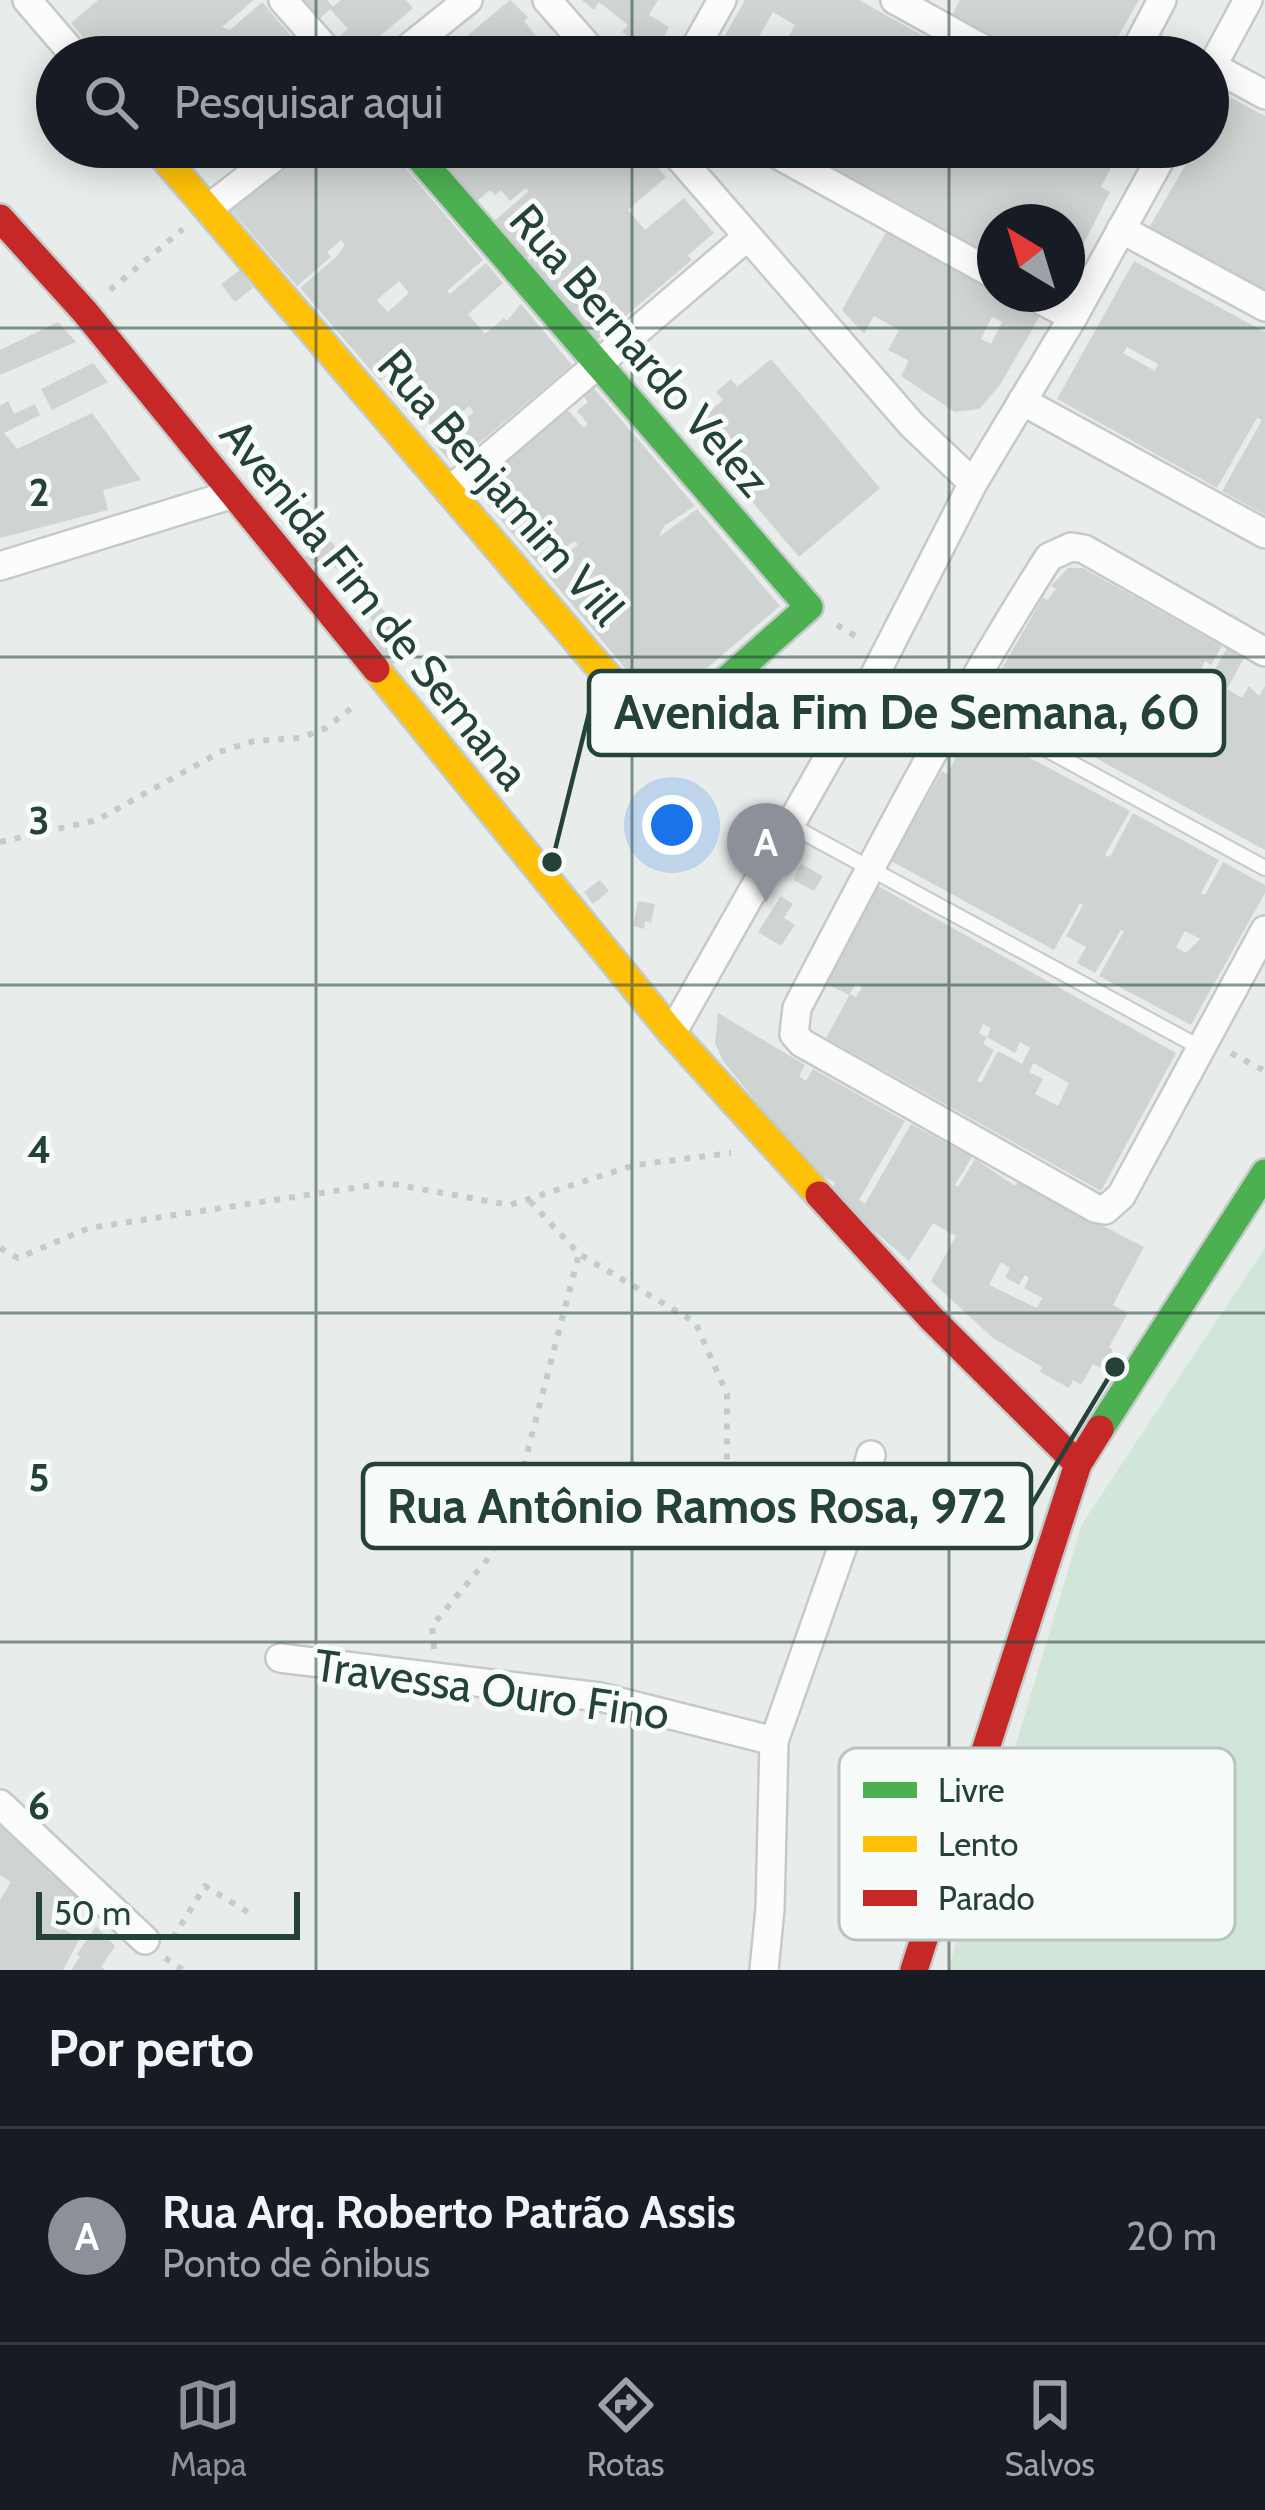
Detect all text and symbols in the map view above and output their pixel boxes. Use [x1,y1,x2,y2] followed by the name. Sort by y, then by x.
[36,36,1229,168] search box
[78,69,144,135] icon: search
[174,75,443,129] text: Pesquisar aqui
[499,193,781,507] street label: Rua Bernardo Velez
[977,204,1085,312] north arrow
[367,338,635,636] street label: Rua Benjamim Vill
[209,408,541,800] street label: Avenida Fim de Semana
[29,468,49,516] text: 2
[589,671,1224,755] callout: Avenida Fim De Semana, 60
[614,683,1200,741] text: Avenida Fim De Semana, 60
[642,795,702,855] your location
[28,796,50,844] text: 3
[727,803,805,902] pin: A
[27,1125,51,1173] text: 4
[29,1453,49,1501] text: 5
[363,1464,1031,1548] callout: Rua Antônio Ramos Rosa, 972
[387,1477,1007,1535] text: Rua Antônio Ramos Rosa, 972
[311,1637,673,1741] street label: Travessa Ouro Fino
[839,1748,1235,1940] legend
[938,1770,1005,1810] text: Livre
[28,1781,50,1829] text: 6
[938,1824,1018,1864] text: Lento
[938,1878,1035,1918] text: Parado
[36,1886,300,1939] scale bar
[54,1893,131,1933] text: 50 m
[48,2017,254,2079] text: Por perto
[162,2185,736,2239] text: Rua Arq. Roberto Patrão Assis
[75,2212,99,2260] text: A
[1126,2212,1217,2260] text: 20 m
[162,2239,430,2287] text: Ponto de ônibus
[170,2372,247,2484] tab: Mapa
[587,2372,665,2484] tab: Rotas
[1005,2372,1095,2484] tab: Salvos

